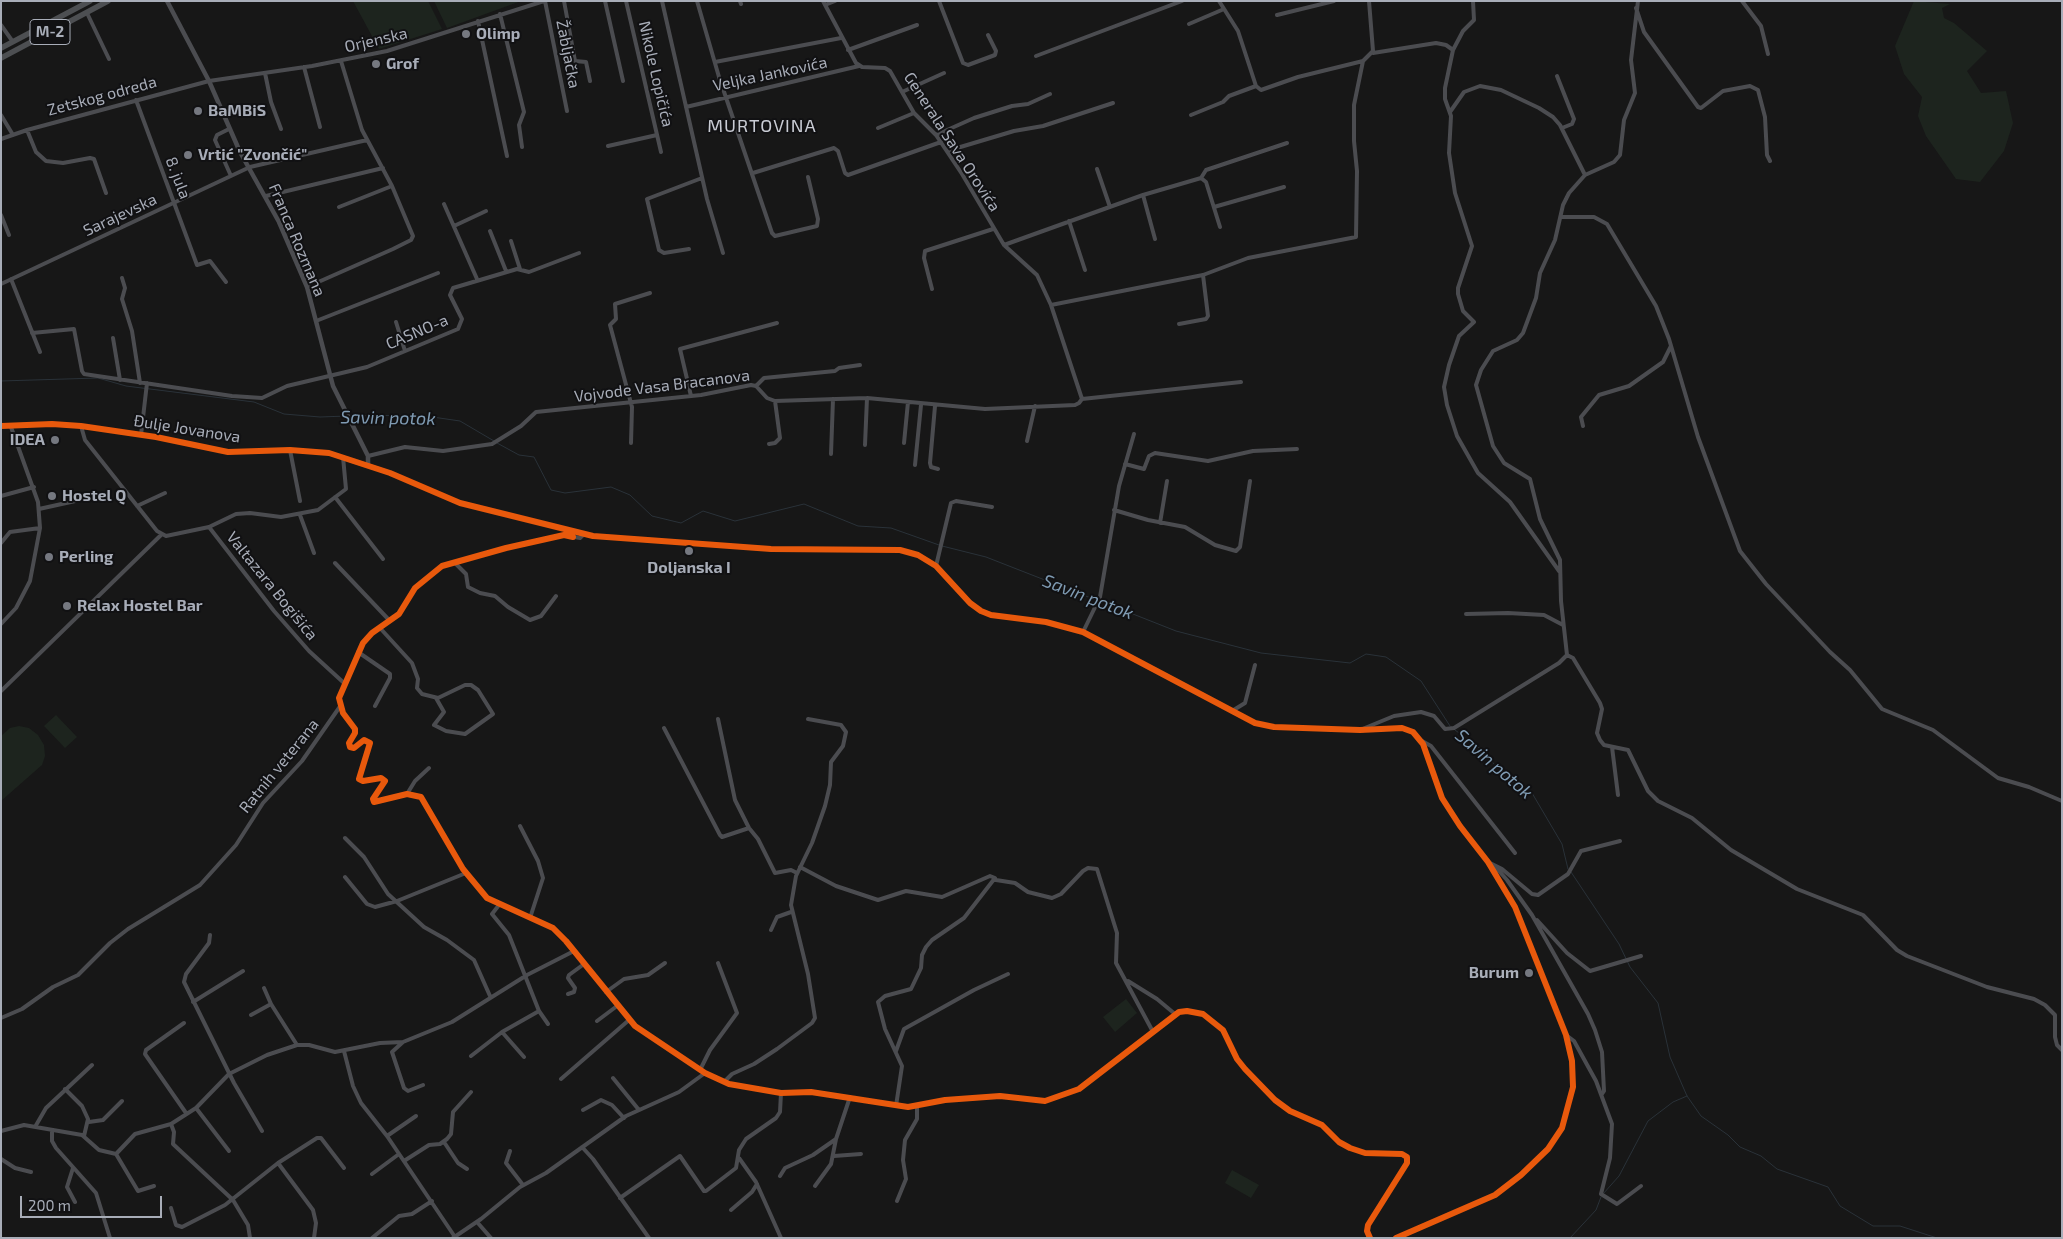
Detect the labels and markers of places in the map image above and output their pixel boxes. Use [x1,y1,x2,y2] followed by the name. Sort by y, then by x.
[476,24,520,44] place label: Olimp
[460,28,472,40] marker: Olimp
[386,54,419,74] place label: Grof
[370,58,382,70] marker: Grof
[208,101,266,121] place label: BaMBiS
[192,105,204,117] marker: BaMBiS
[198,145,307,165] place label: Vrtić "Zvončić"
[182,149,194,161] marker: Vrtić "Zvončić"
[10,430,45,450] place label: IDEA
[49,434,61,446] marker: IDEA
[62,486,126,506] place label: Hostel Q
[46,490,58,502] marker: Hostel Q
[683,545,695,557] marker: Doljanska I
[59,547,113,567] place label: Perling
[43,551,55,563] marker: Perling
[647,558,731,578] place label: Doljanska I
[77,596,203,616] place label: Relax Hostel Bar
[61,600,73,612] marker: Relax Hostel Bar
[1469,963,1519,983] place label: Burum
[1523,967,1535,979] marker: Burum

